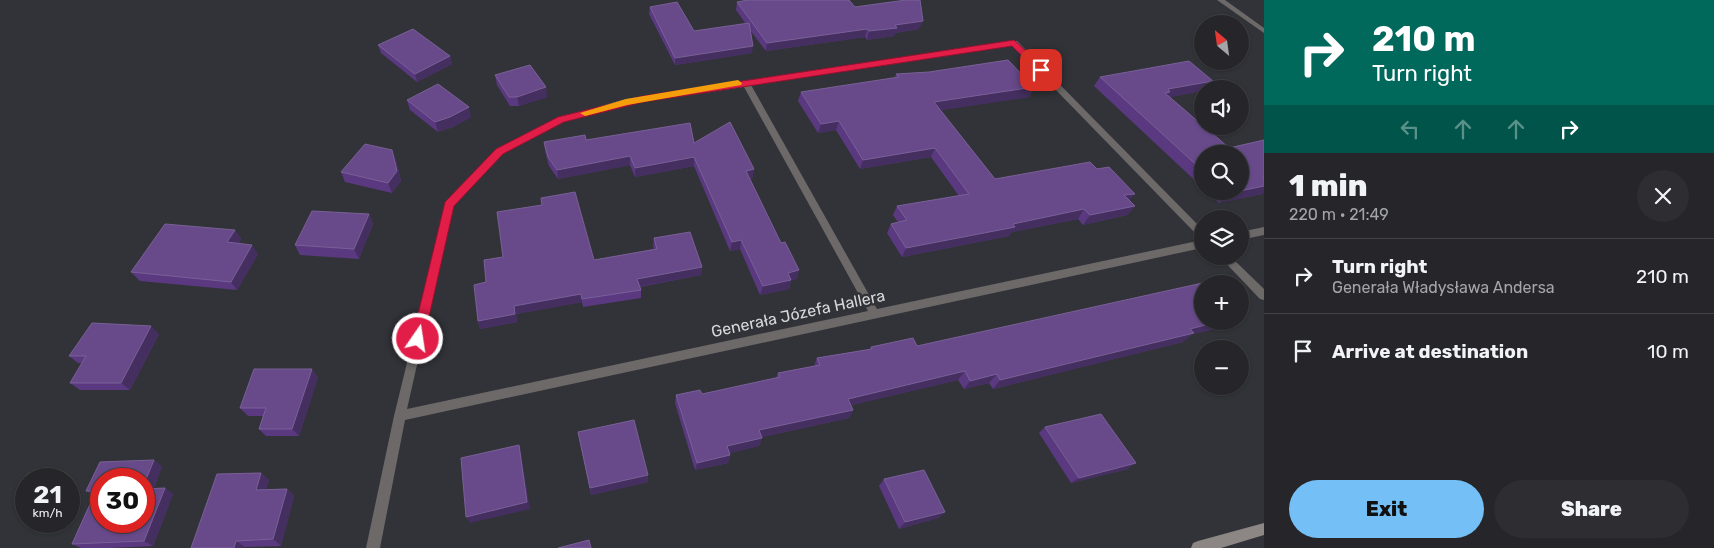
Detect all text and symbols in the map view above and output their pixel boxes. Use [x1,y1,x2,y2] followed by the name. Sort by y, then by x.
[1194,15,1249,70] north arrow
[1194,15,1249,395] map controls
[1372,18,1475,60] text: 210 m
[1289,20,1354,85] icon: right
[1020,49,1062,91] pin
[1027,56,1055,84] icon: arrive
[1372,60,1472,87] text: Turn right
[1194,80,1249,135] button: sound
[1396,115,1424,143] icon: left
[1449,115,1477,143] icon: ahead
[1502,115,1530,143] icon: ahead
[1555,115,1583,143] icon: right
[1194,145,1249,200] button: search
[1289,168,1367,204] text: 1 min
[1637,170,1689,222] button: close
[1289,205,1389,224] text: 220 m · 21:49
[1194,210,1249,265] button: layers
[1332,255,1427,278] text: Turn right
[1289,262,1317,290] icon: right
[1636,265,1689,288] text: 210 m
[1194,275,1249,330] button: +
[1332,278,1555,297] text: Generała Władysława Andersa
[709,286,887,341] street label: Generała Józefa Hallera
[391,312,443,364] position arrow
[1289,337,1317,365] icon: arrive
[1194,340,1249,395] button: −
[1332,340,1528,363] text: Arrive at destination
[1647,340,1689,363] text: 10 m
[90,468,155,533] speed limit sign: 30
[33,480,62,509] text: 21
[1289,480,1484,538] button: Exit
[1494,480,1689,538] button: Share
[33,506,62,520] text: km/h

